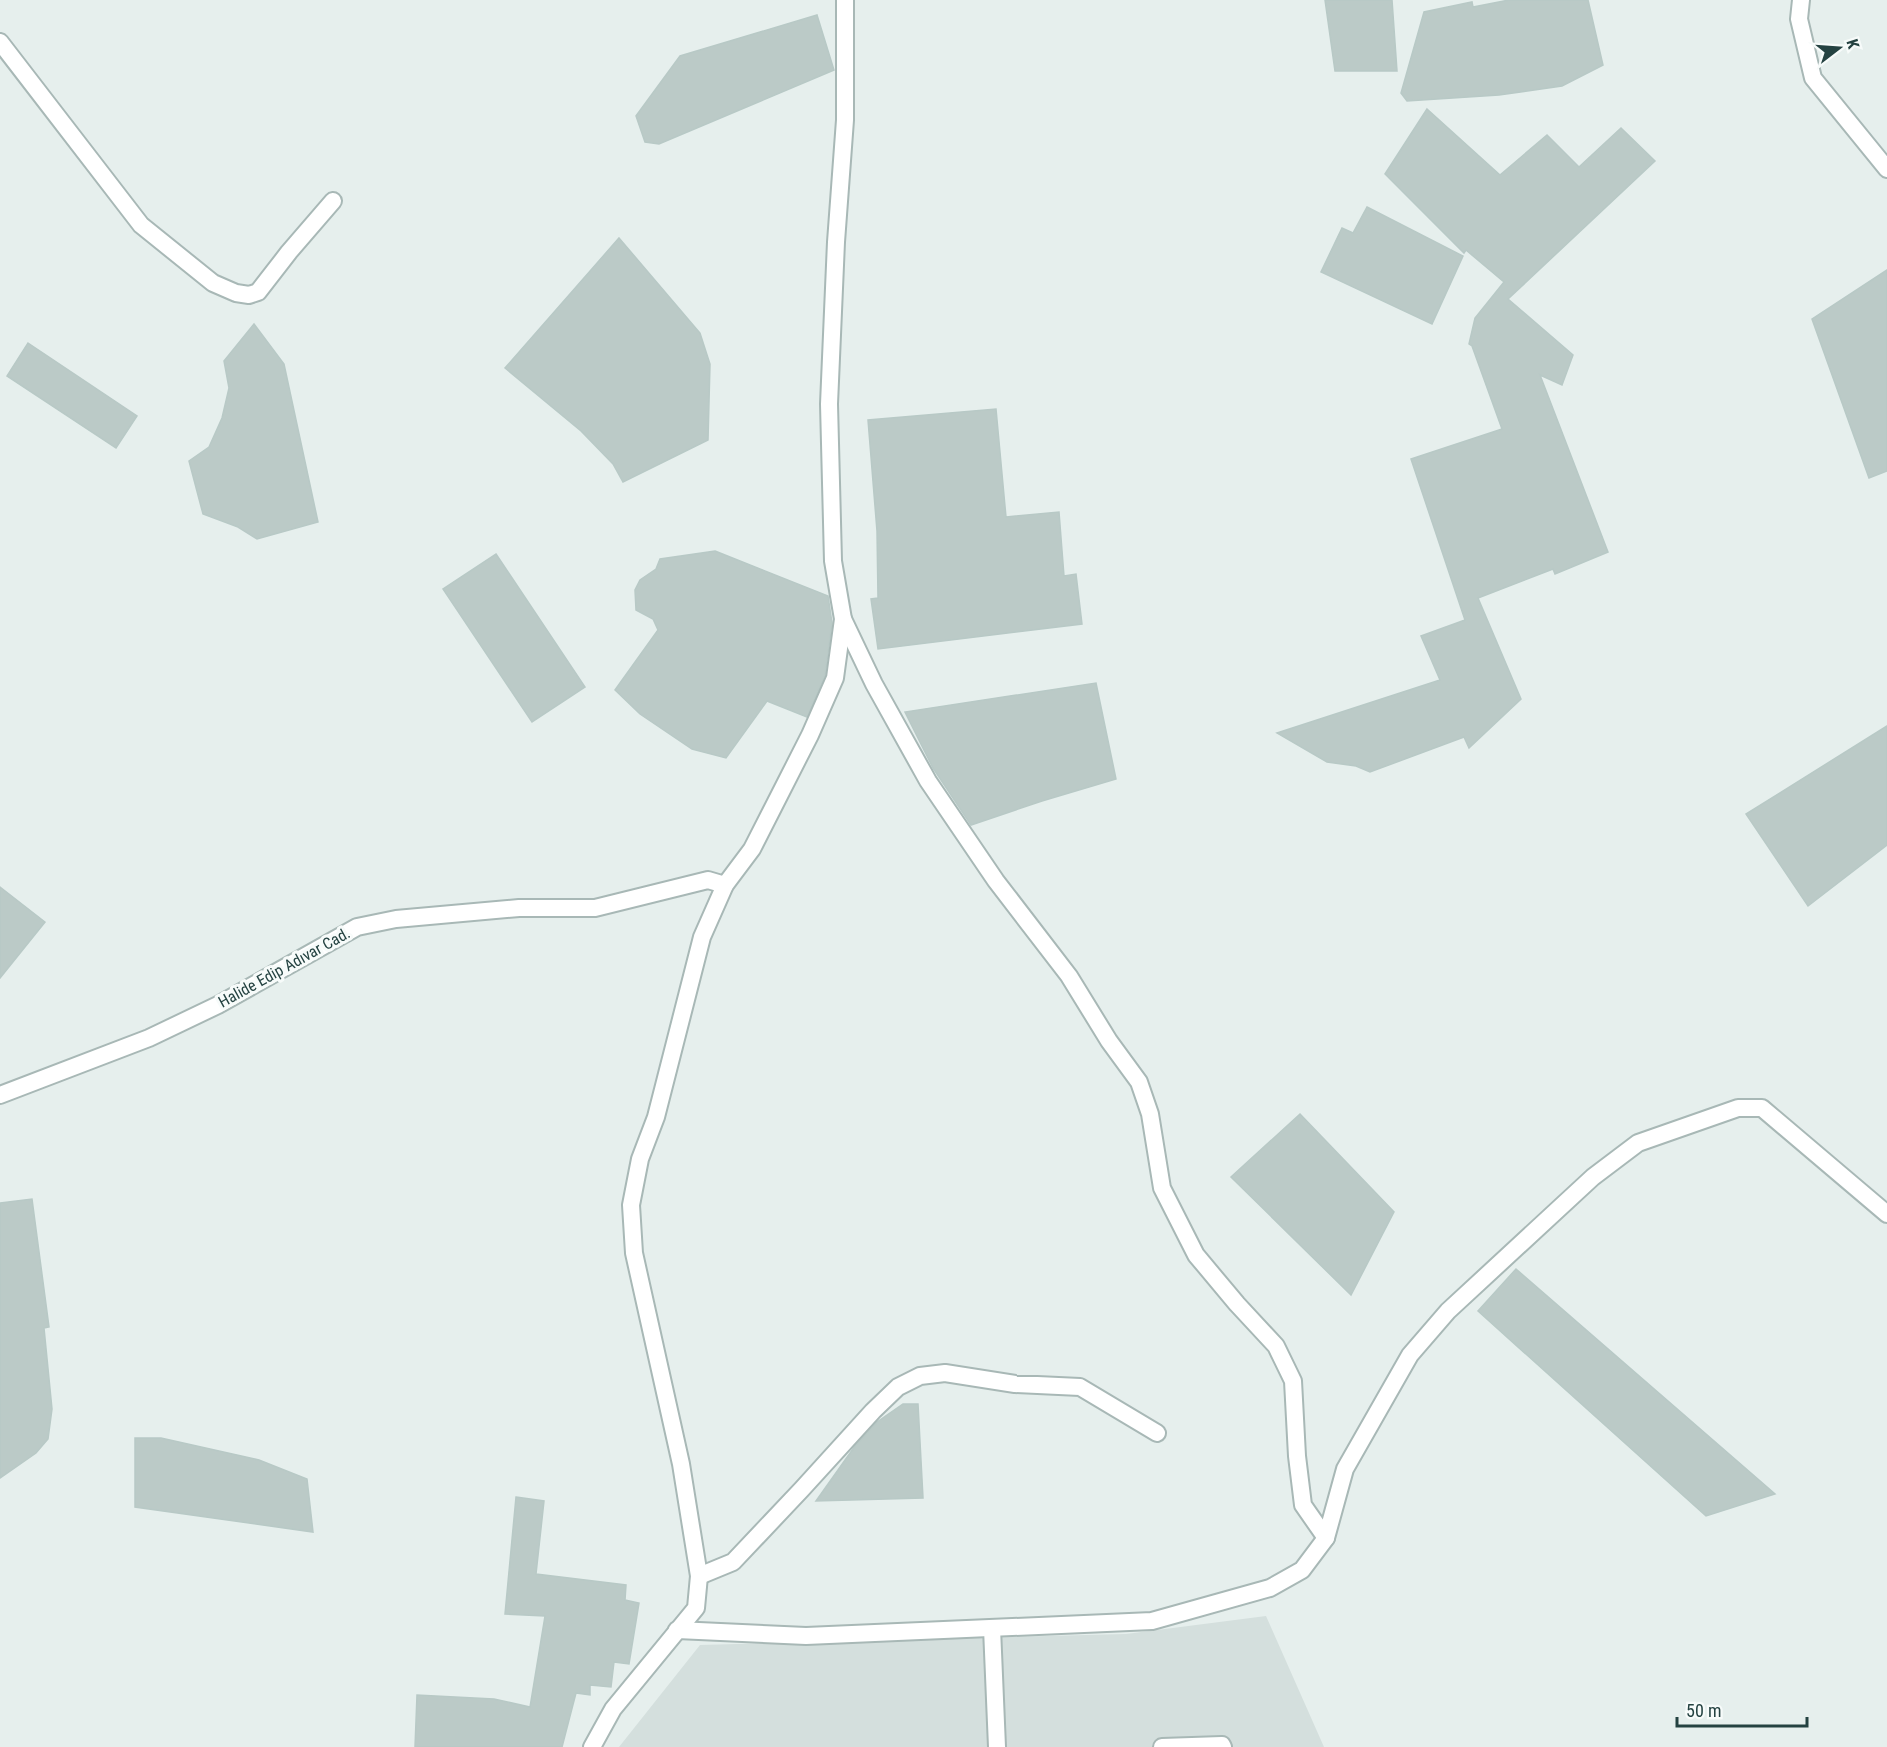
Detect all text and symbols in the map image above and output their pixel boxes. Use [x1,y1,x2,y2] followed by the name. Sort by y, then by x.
[1809,18,1869,78] north arrow
[1842,37,1863,51] text: K
[215,923,353,1012] street label: Halide Edip Adıvar Cad.
[1677,1690,1808,1728] scale bar
[1686,1700,1721,1721] text: 50 m

